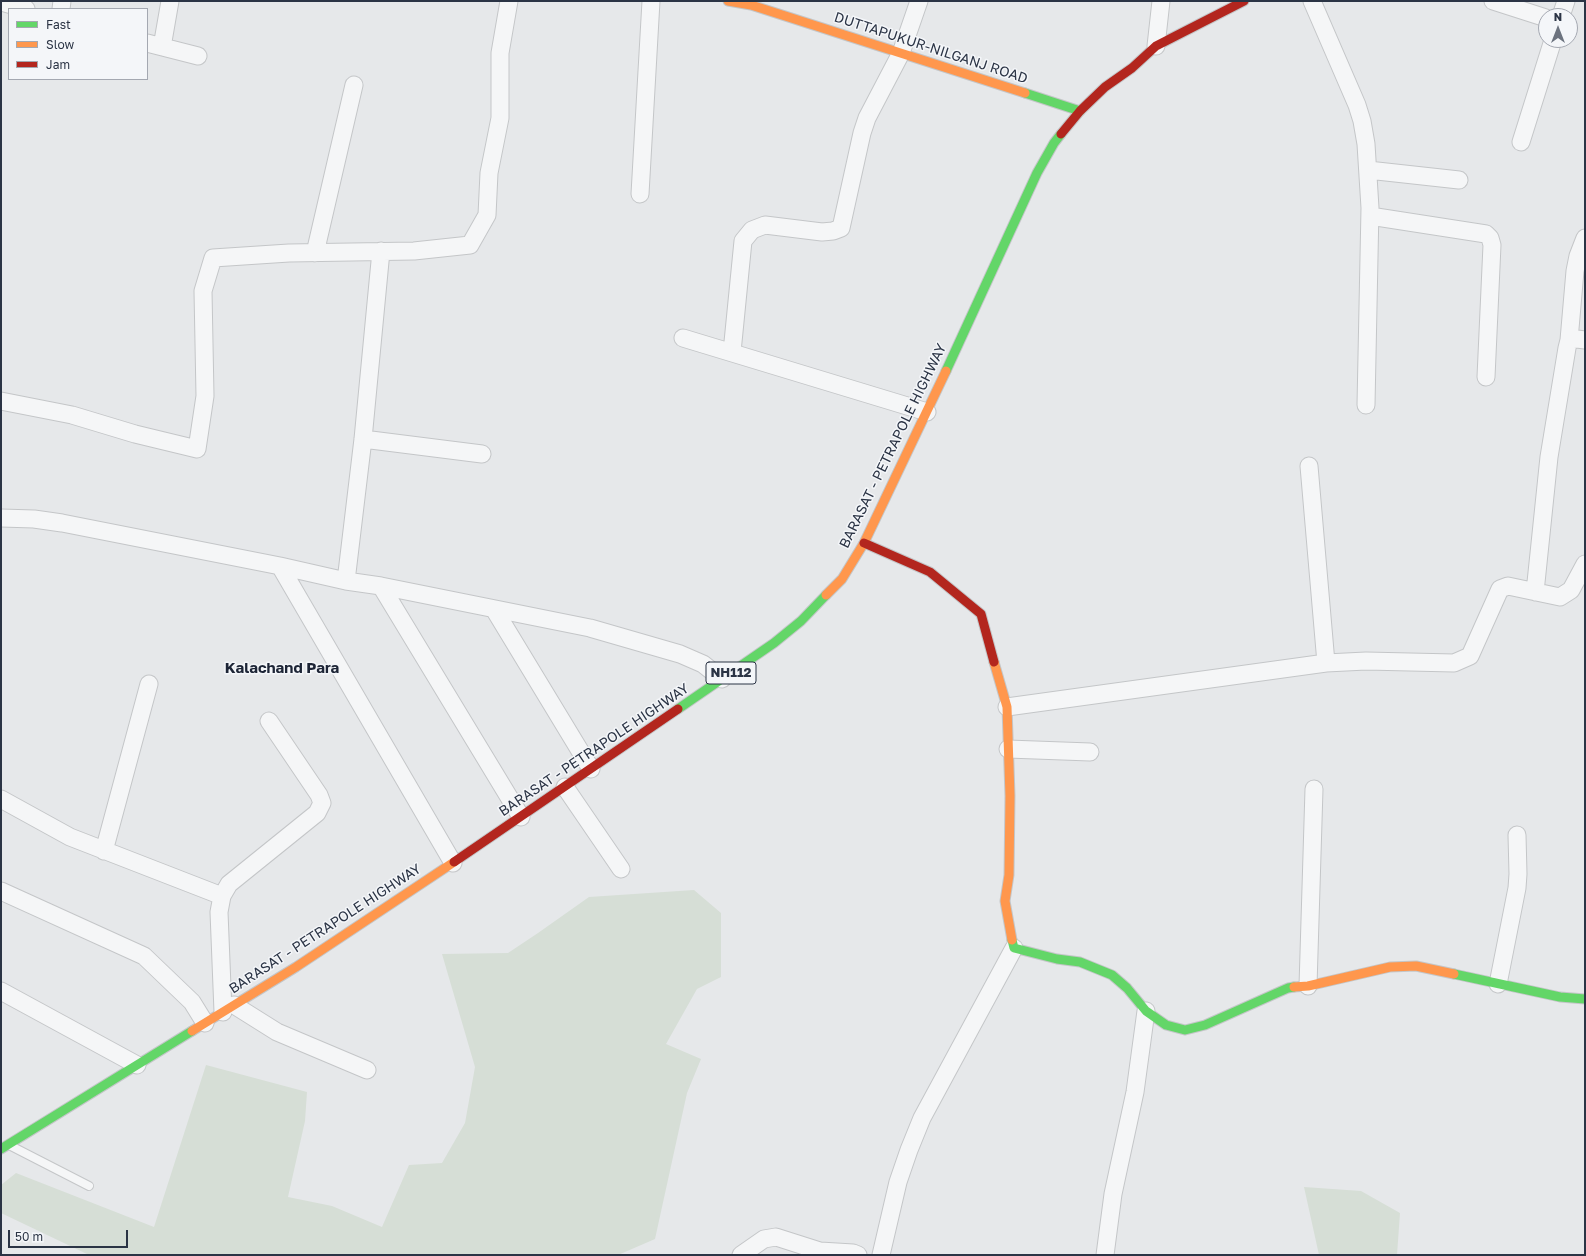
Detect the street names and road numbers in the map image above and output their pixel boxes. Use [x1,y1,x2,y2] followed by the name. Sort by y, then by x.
[832,9,1030,87] street label: DUTTAPUKUR-NILGANJ ROAD
[836,341,950,551] street label: BARASAT - PETRAPOLE HIGHWAY
[706,662,756,684] road number: NH112
[496,680,692,820] street label: BARASAT - PETRAPOLE HIGHWAY
[226,861,424,997] street label: BARASAT - PETRAPOLE HIGHWAY

